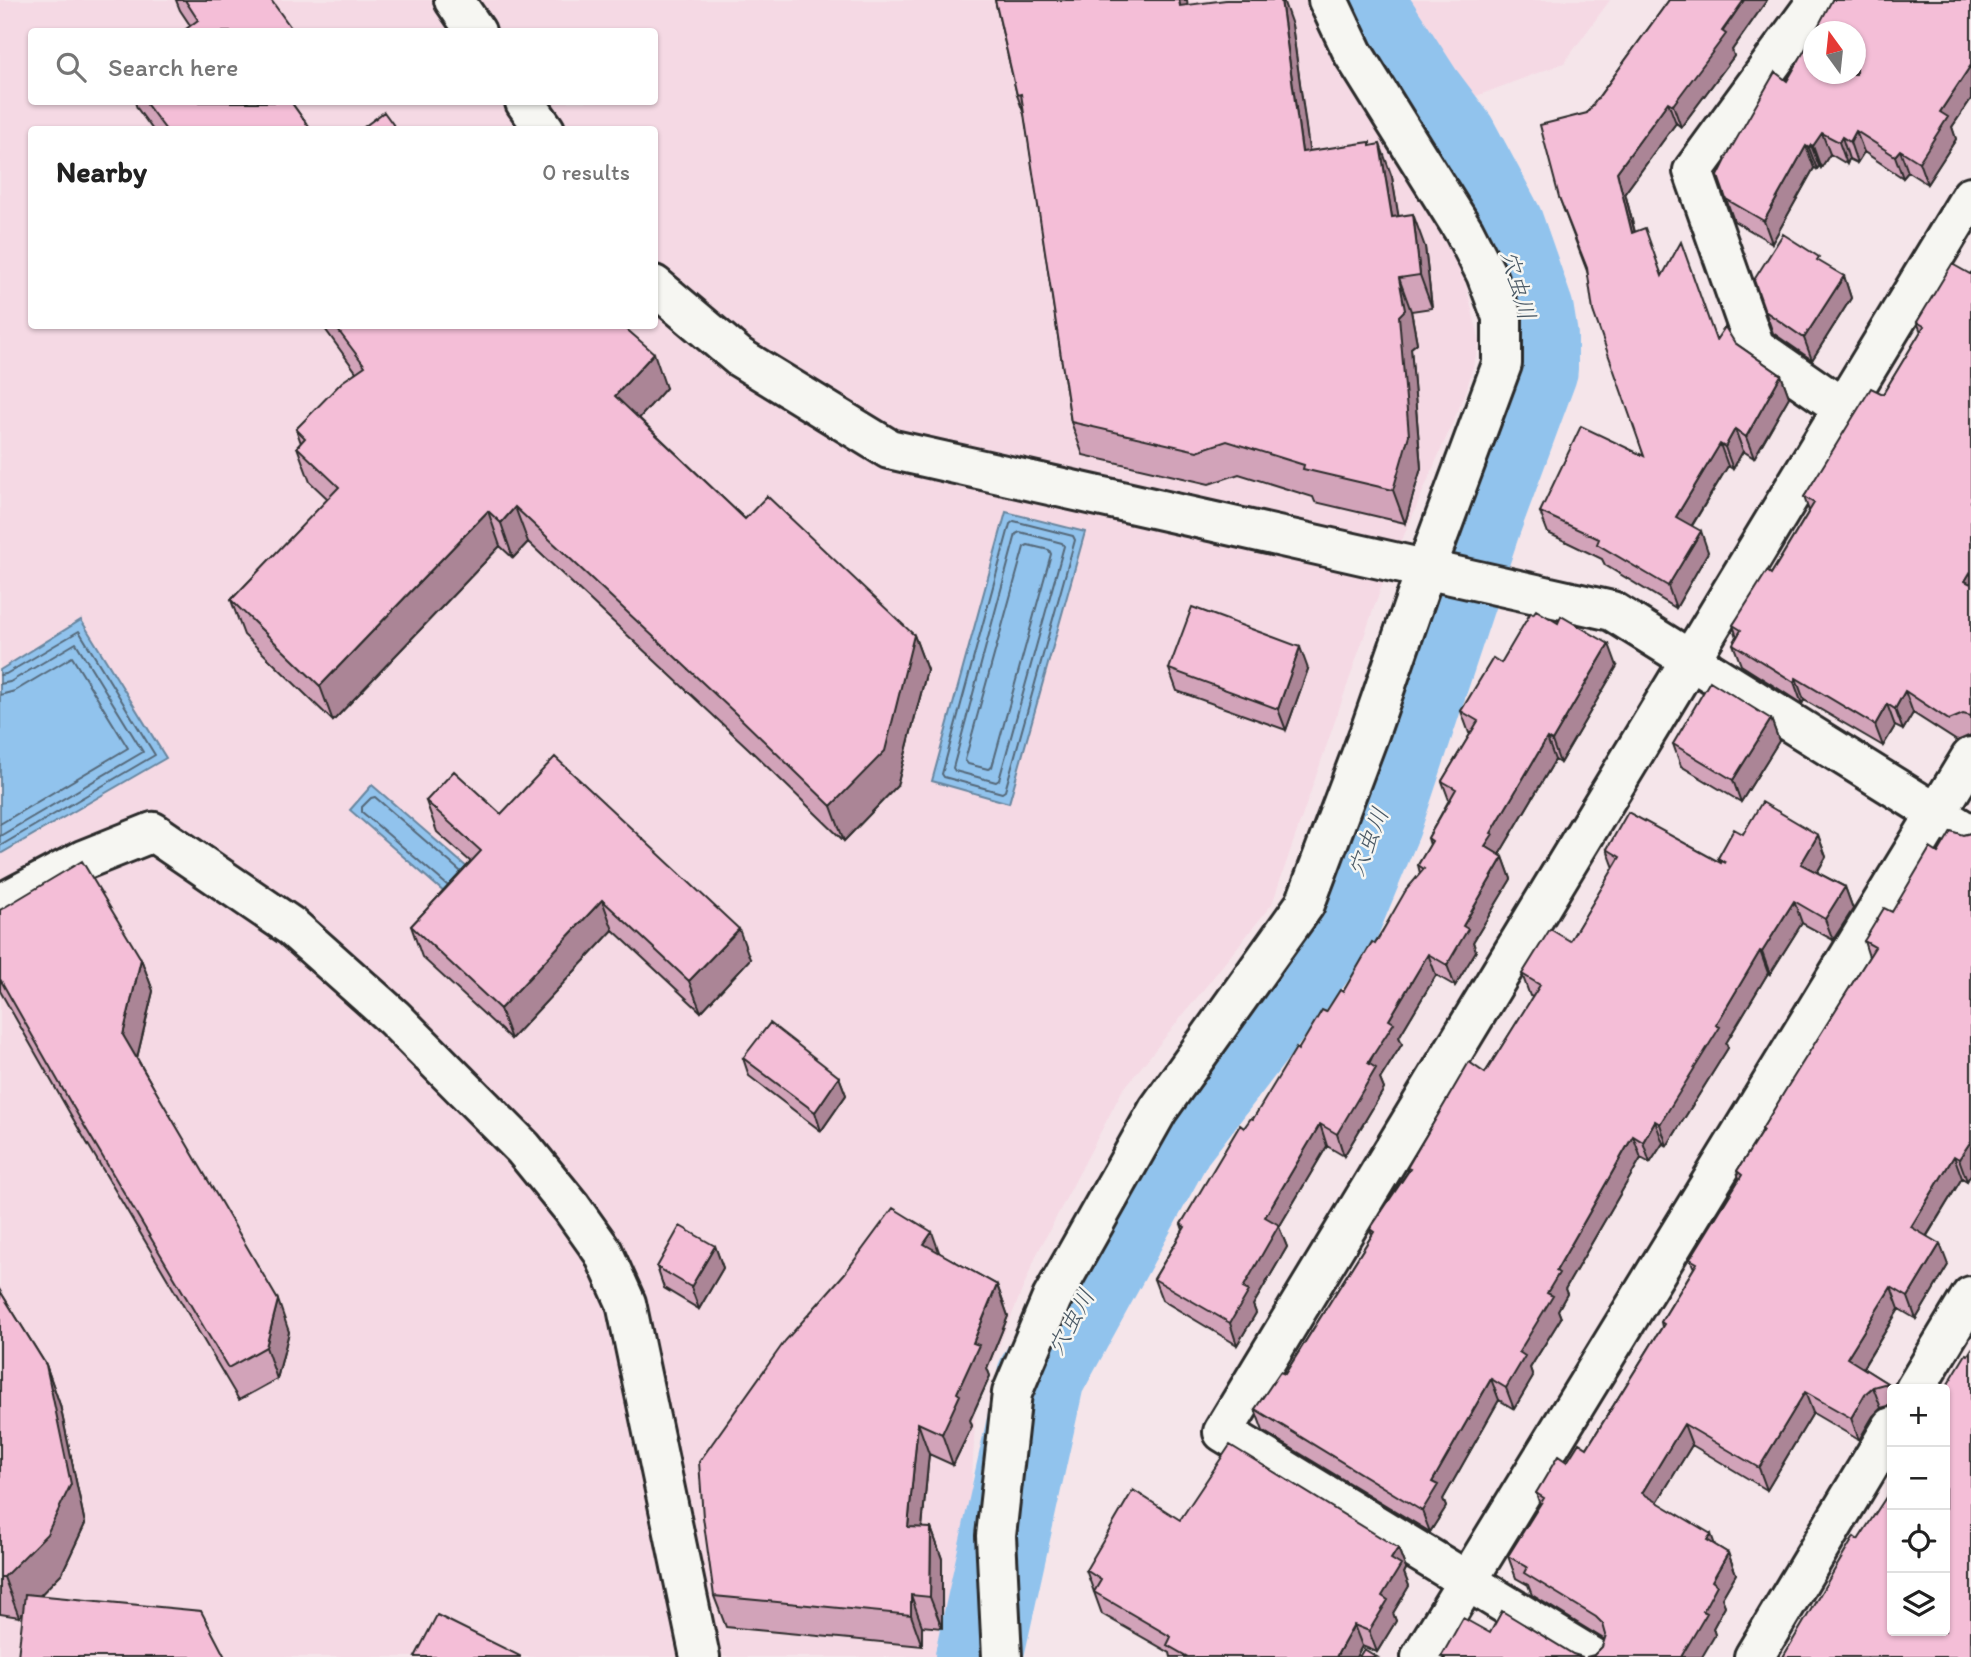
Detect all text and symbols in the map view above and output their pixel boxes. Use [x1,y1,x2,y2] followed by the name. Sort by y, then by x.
[1803,21,1866,84] north arrow
[28,28,658,105] search box
[52,48,90,86] icon: search
[108,51,238,83] text: Search here
[56,153,147,190] text: Nearby
[542,158,630,186] text: 0 results
[1495,246,1542,323] water label: 穴虫川
[1341,803,1394,881] water label: 穴虫川
[1040,1283,1101,1360] water label: 穴虫川
[1887,1384,1950,1636] map controls
[1887,1384,1950,1447] button: +
[1887,1447,1950,1510] button: −
[1887,1510,1950,1573] button: locate
[1887,1573,1950,1636] button: layers

